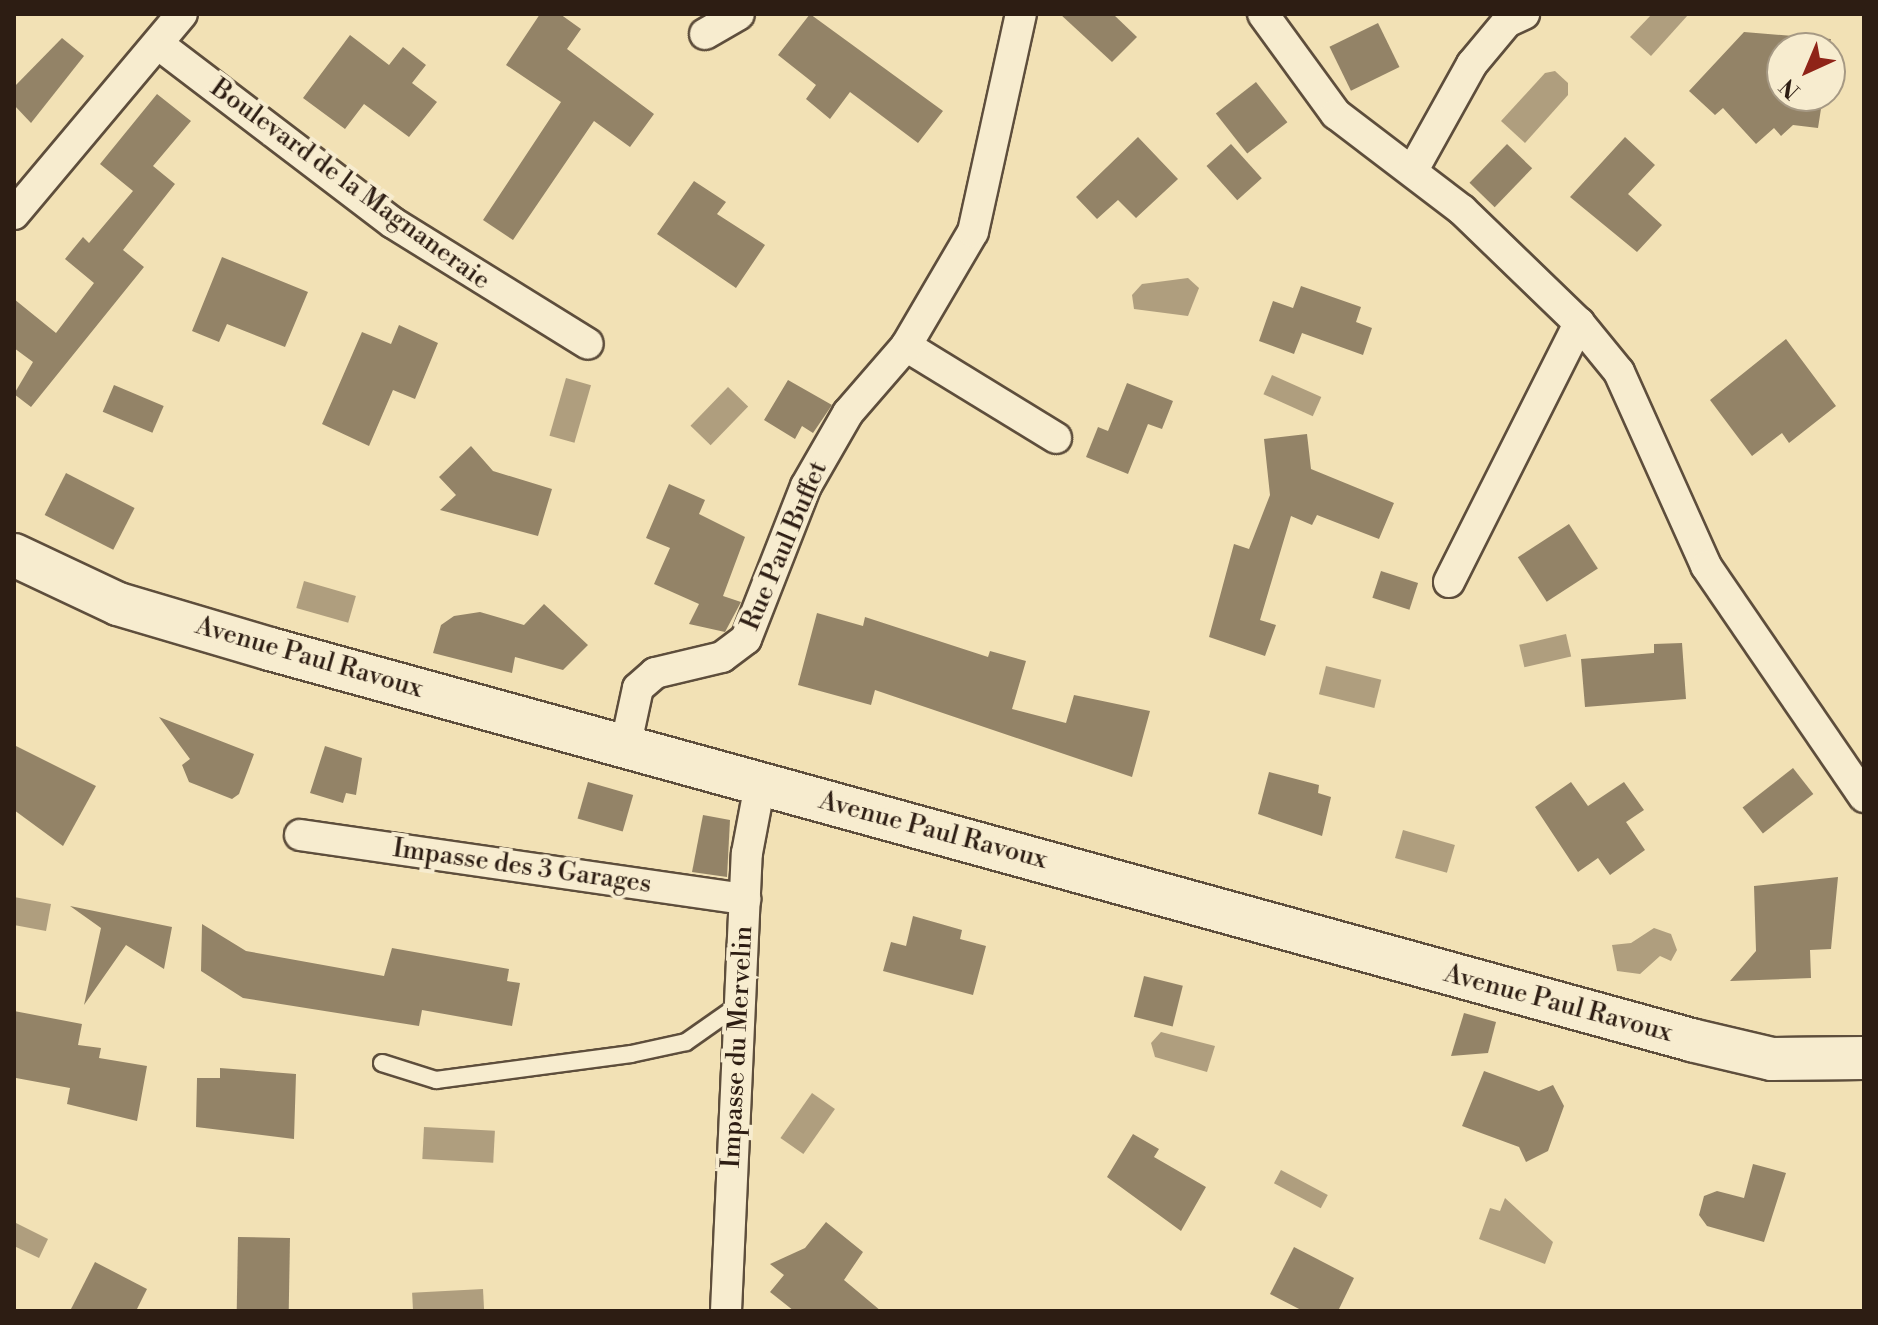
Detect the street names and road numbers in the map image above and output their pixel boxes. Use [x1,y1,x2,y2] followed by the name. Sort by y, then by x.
[204,73,496,297] street label: Boulevard de la Magnaneraie
[735,457,835,635] street label: Rue Paul Buffet
[192,611,426,705] street label: Avenue Paul Ravoux
[815,786,1051,876] street label: Avenue Paul Ravoux
[391,833,653,901] street label: Impasse des 3 Garages
[716,925,760,1169] street label: Impasse du Mervelin
[1440,959,1676,1049] street label: Avenue Paul Ravoux

